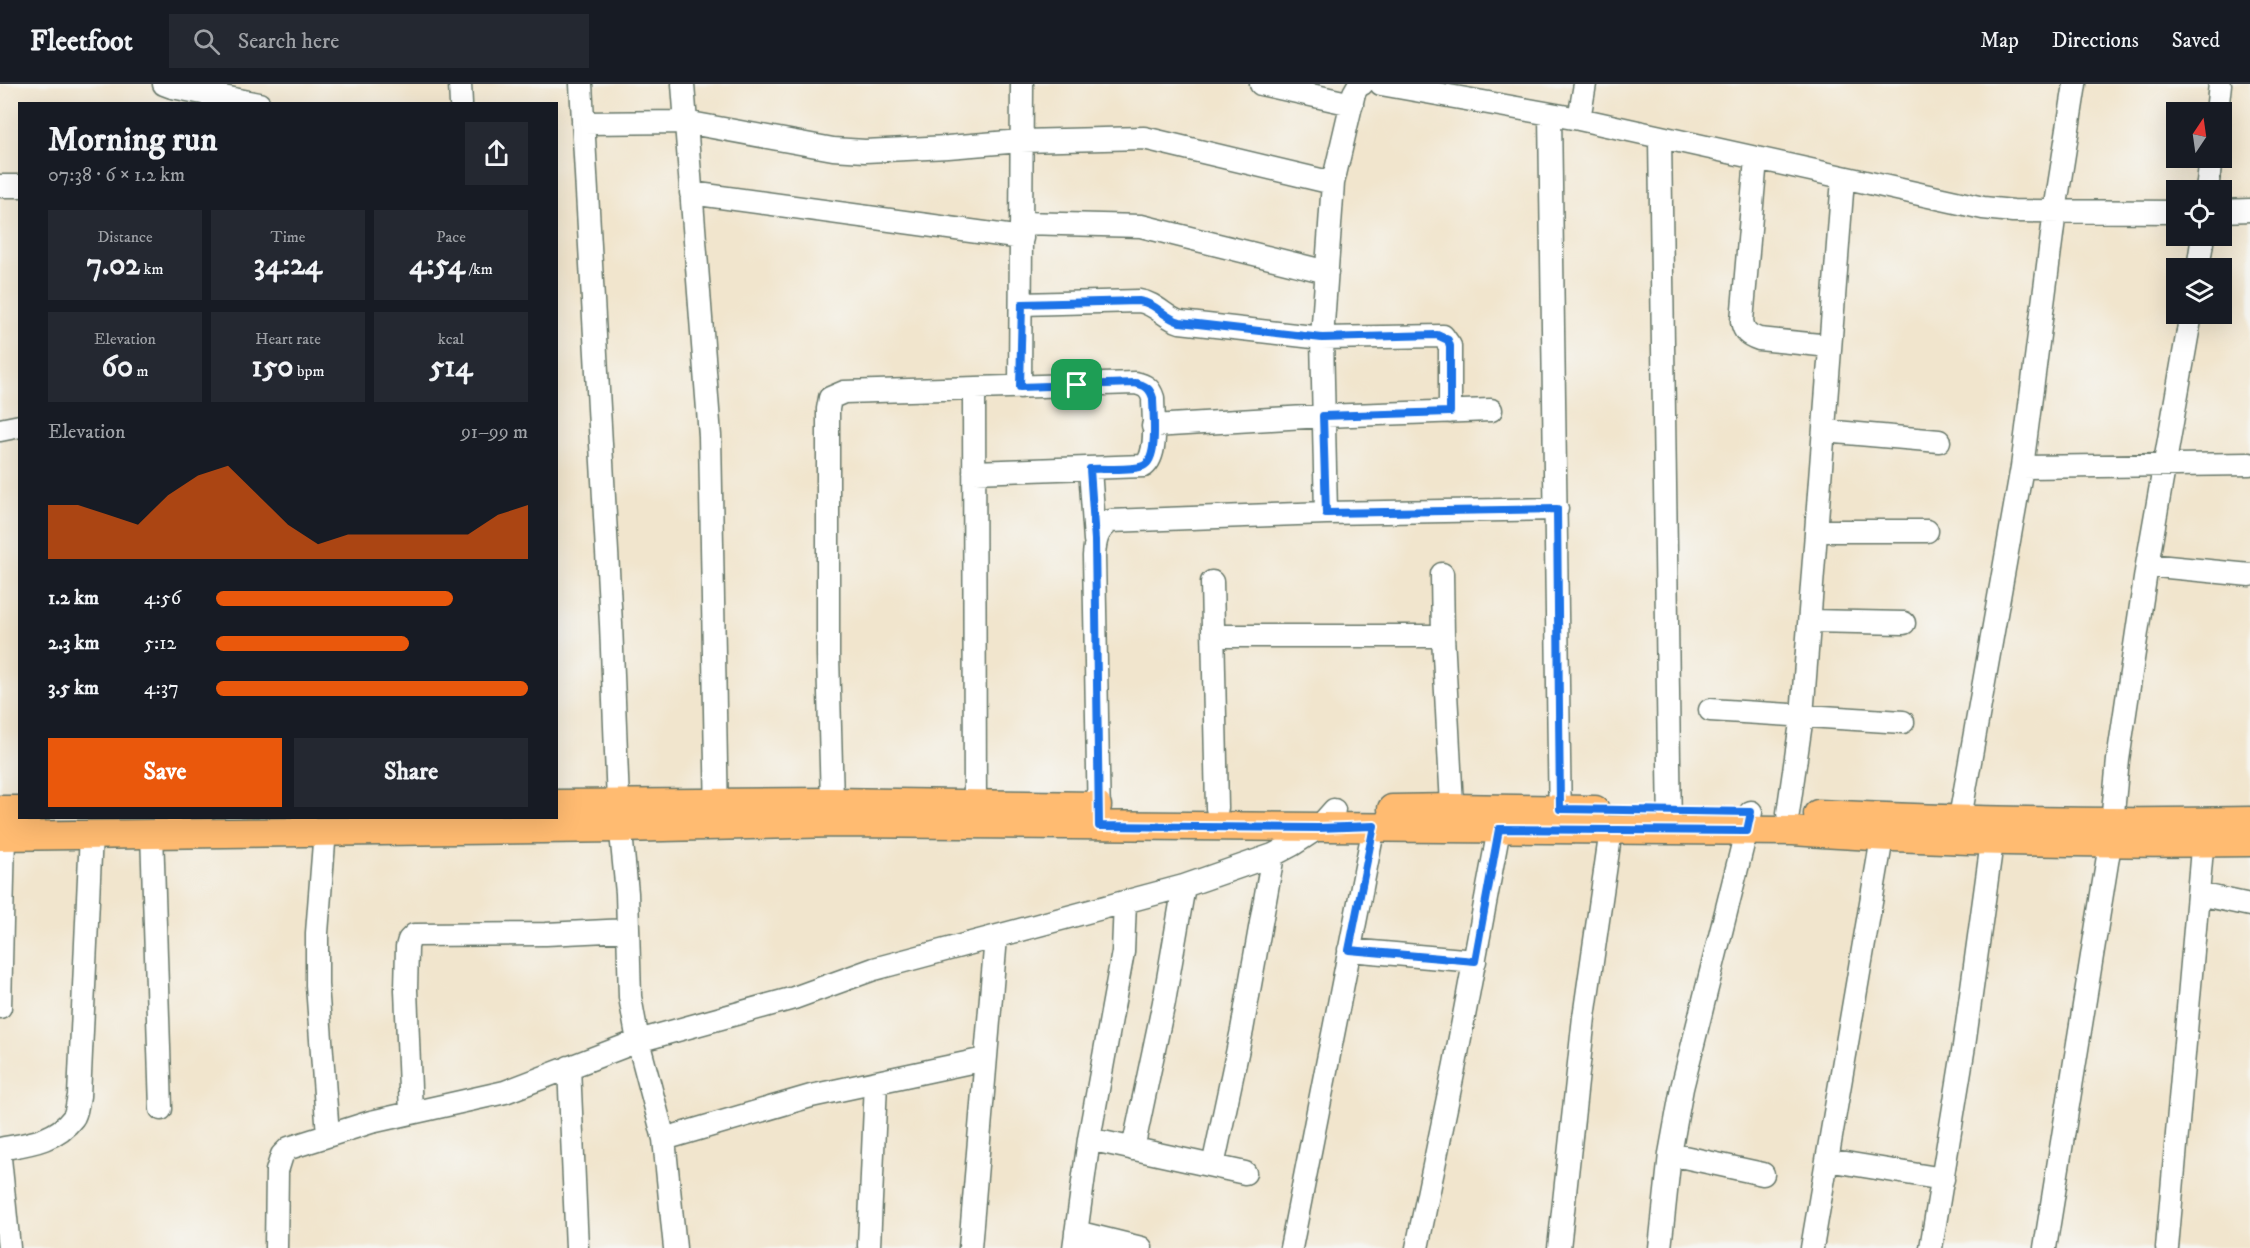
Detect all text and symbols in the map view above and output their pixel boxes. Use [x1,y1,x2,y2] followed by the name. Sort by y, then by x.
[169,14,589,68] search box
[30,24,133,59] text: Fleetfoot
[190,25,223,58] icon: search
[238,28,339,55] text: Search here
[1980,28,2019,54] text: Map
[2052,28,2139,54] text: Directions
[2172,28,2220,54] text: Saved
[2166,102,2232,168] north arrow
[2166,102,2232,324] map controls
[48,120,217,161] text: Morning run
[465,122,528,185] button: share
[48,163,185,188] text: 07:38 · 6 × 1.2 km
[2166,180,2232,246] button: locate
[97,227,153,247] text: Distance
[271,227,305,247] text: Time
[436,227,466,247] text: Pace
[86,247,140,284] text: 7.02
[254,247,322,284] text: 34:24
[409,247,465,284] text: 4:54
[2166,258,2232,324] button: layers
[140,259,164,279] text: km
[465,259,493,279] text: /km
[94,329,156,349] text: Elevation
[255,329,321,349] text: Heart rate
[438,329,464,349] text: kcal
[101,349,133,386] text: 60
[252,349,293,386] text: 150
[429,349,473,386] text: 514
[1051,359,1102,410] pin
[133,361,149,381] text: m
[293,361,324,381] text: bpm
[1060,368,1093,401] icon: arrive
[48,420,125,445] text: Elevation
[461,420,528,445] text: 91–99 m
[48,586,99,611] text: 1.2 km
[144,586,181,611] text: 4:56
[48,631,100,656] text: 2.3 km
[144,631,176,656] text: 5:12
[48,676,99,701] text: 3.5 km
[144,676,179,701] text: 4:37
[48,738,282,807] button: Save
[294,738,528,807] button: Share

